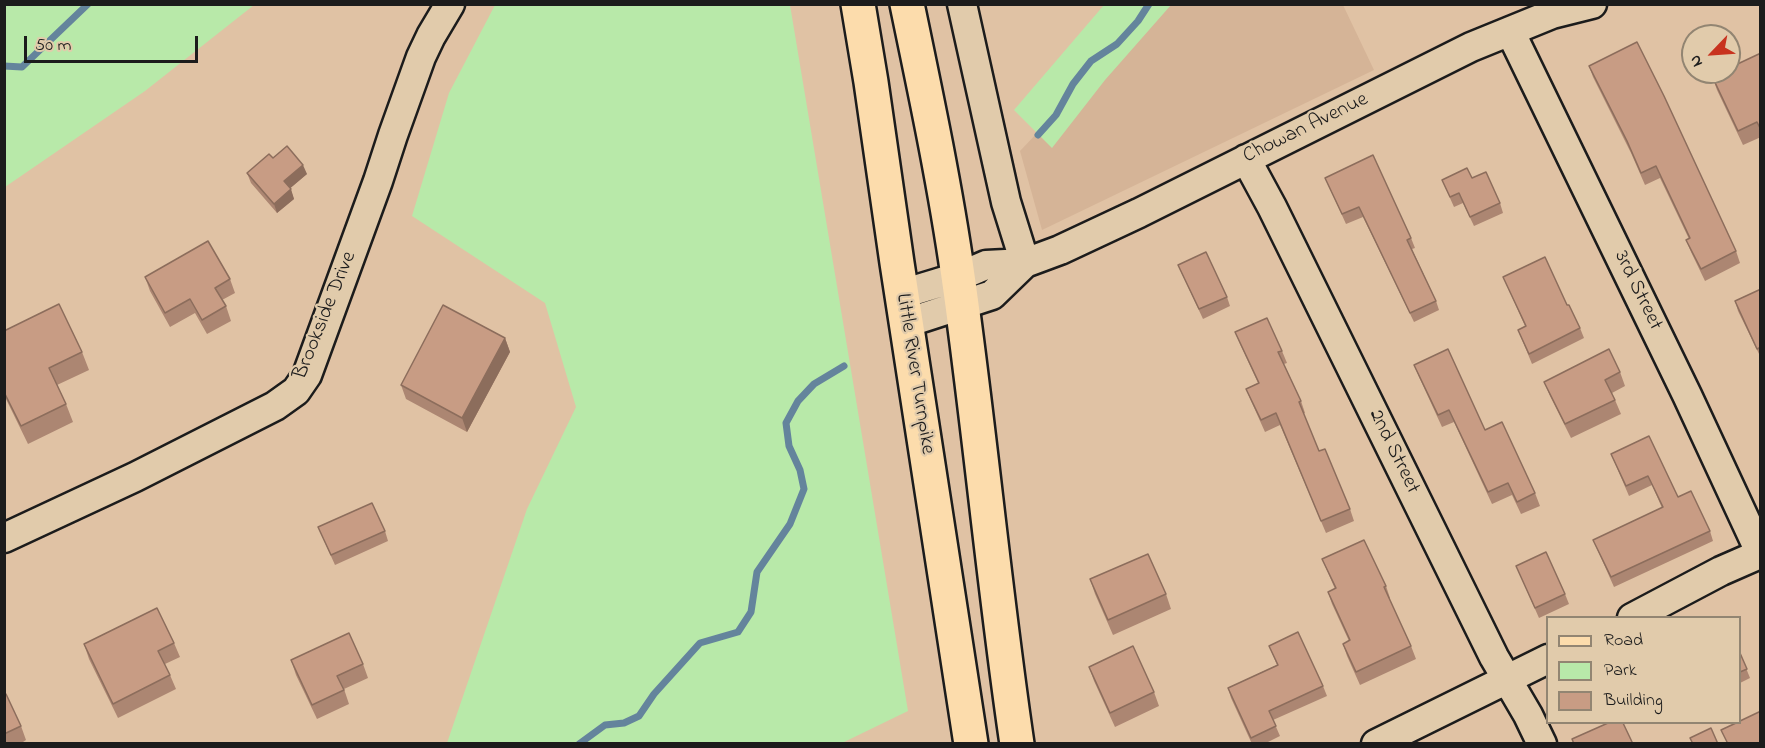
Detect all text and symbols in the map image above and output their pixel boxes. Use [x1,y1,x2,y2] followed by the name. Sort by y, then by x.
[27,24,201,62] scale bar
[1681,24,1741,84] north arrow
[35,33,72,59] text: 50 m
[1683,51,1710,71] text: N
[1239,88,1373,170] street label: Chowan Avenue
[1607,247,1667,335] street label: 3rd Street
[289,248,363,384] street label: Brookside Drive
[889,292,939,456] street label: Little River Turnpike
[1362,406,1424,498] street label: 2nd Street
[1546,616,1741,724] legend
[1604,628,1643,654] text: Road
[1604,658,1637,684] text: Park
[1604,688,1663,714] text: Building

